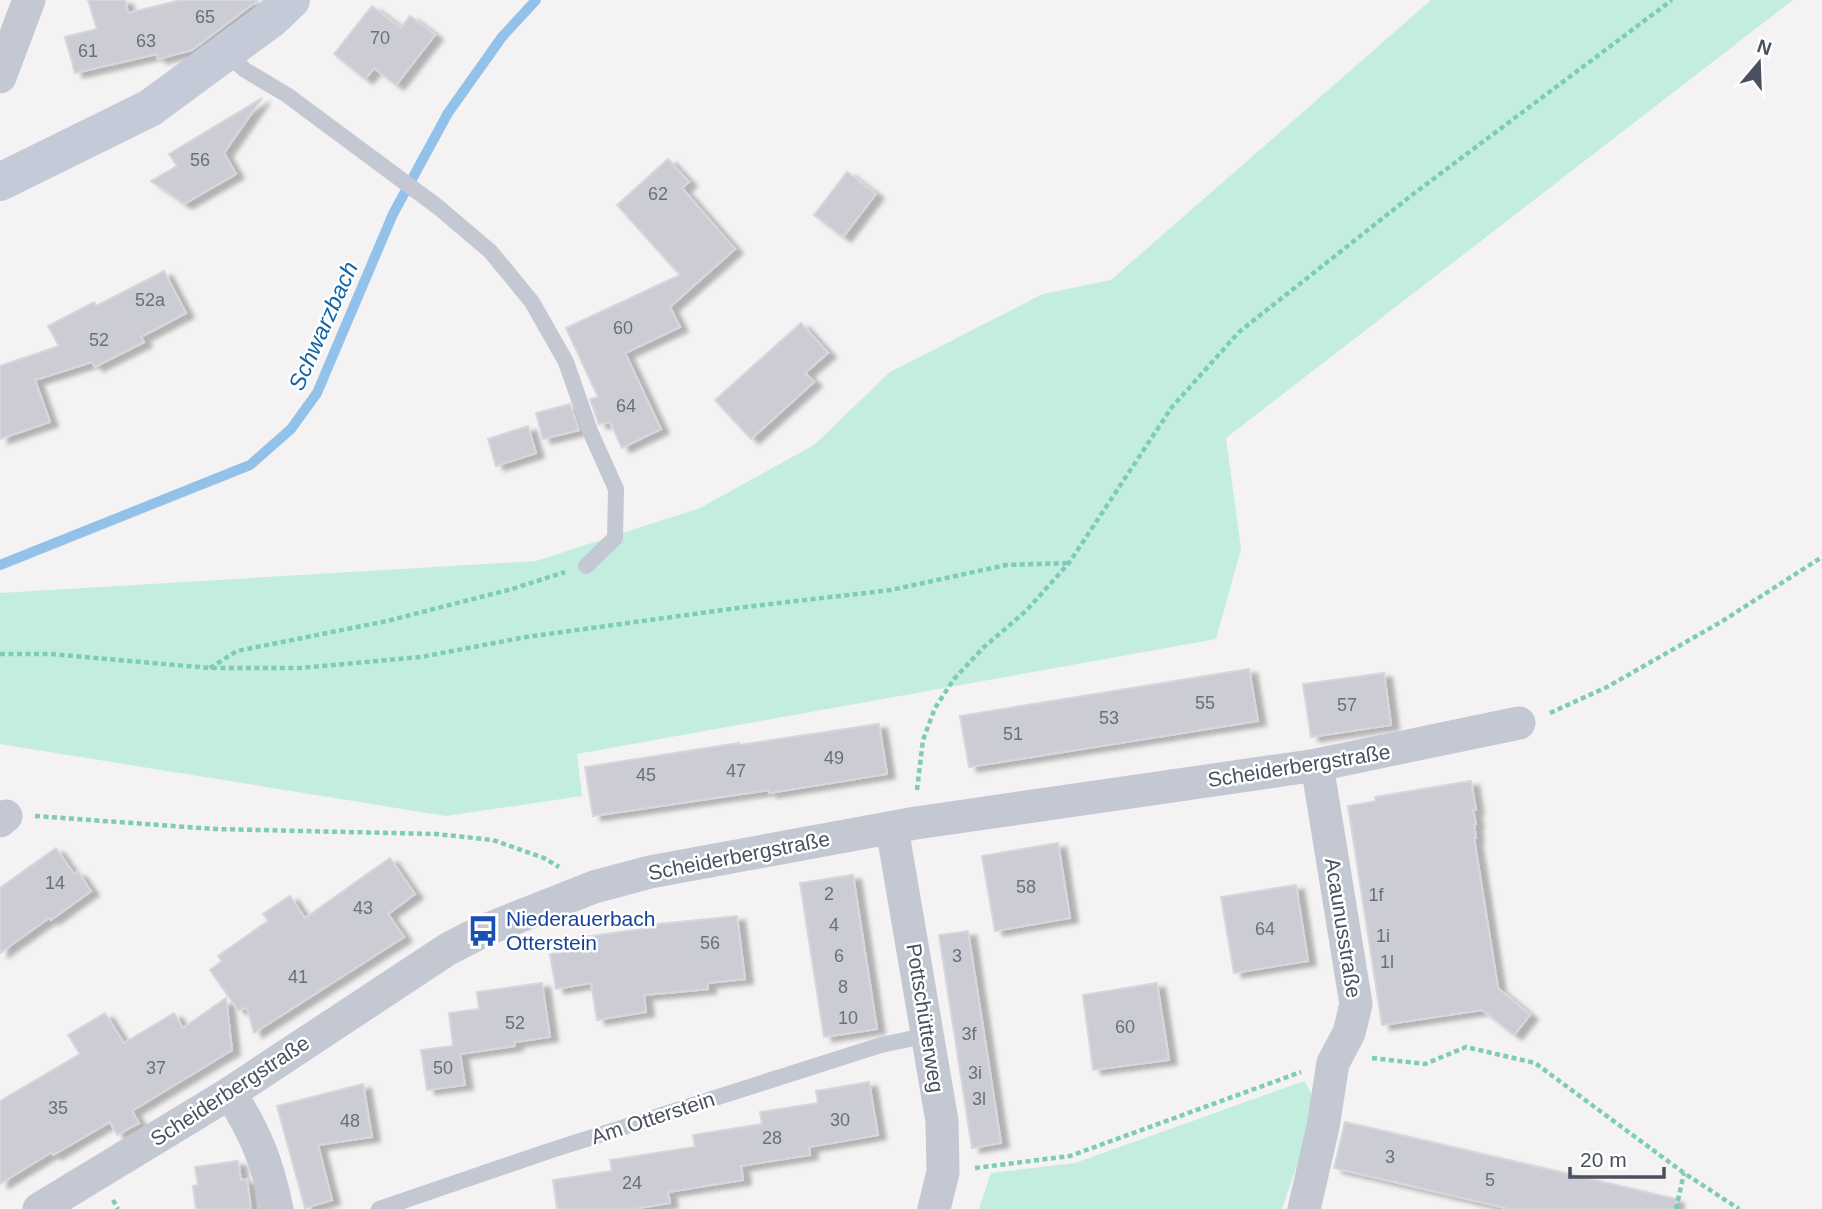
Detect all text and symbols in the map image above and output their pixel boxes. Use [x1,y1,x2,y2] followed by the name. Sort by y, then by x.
[195,7,215,27] house number: 65
[370,28,390,48] house number: 70
[1724,28,1794,98] north arrow
[136,31,156,51] house number: 63
[1754,35,1774,60] text: N
[78,41,98,61] house number: 61
[190,150,210,170] house number: 56
[648,184,668,204] house number: 62
[283,258,363,394] water label: Schwarzbach
[135,290,166,310] house number: 52a
[613,318,633,338] house number: 60
[89,330,109,350] house number: 52
[616,396,636,416] house number: 64
[1195,693,1215,713] house number: 55
[1337,695,1357,715] house number: 57
[1099,708,1119,728] house number: 53
[1003,724,1023,744] house number: 51
[1206,740,1392,791] street label: Scheiderbergstraße
[824,748,844,768] house number: 49
[726,761,746,781] house number: 47
[636,765,656,785] house number: 45
[646,827,832,884] street label: Scheiderbergstraße
[1321,856,1366,999] street label: Acaunusstraße
[45,873,65,893] house number: 14
[1016,877,1036,897] house number: 58
[824,884,834,904] house number: 2
[1368,885,1385,905] house number: 1f
[353,898,373,918] house number: 43
[506,907,655,954] place label: Niederauerbach Otterstein
[466,914,500,948] bus stop icon: Niederauerbach Otterstein
[829,915,839,935] house number: 4
[1255,919,1275,939] house number: 64
[1376,926,1390,946] house number: 1i
[700,933,720,953] house number: 56
[902,942,949,1094] street label: Pottschütterweg
[834,946,844,966] house number: 6
[952,946,962,966] house number: 3
[1380,952,1394,972] house number: 1l
[288,967,308,987] house number: 41
[838,977,848,997] house number: 8
[838,1008,858,1028] house number: 10
[505,1013,525,1033] house number: 52
[1115,1017,1135,1037] house number: 60
[961,1024,978,1044] house number: 3f
[146,1031,313,1150] street label: Scheiderbergstraße
[146,1058,166,1078] house number: 37
[433,1058,453,1078] house number: 50
[968,1063,982,1083] house number: 3i
[588,1087,717,1148] street label: Am Otterstein
[972,1089,986,1109] house number: 3l
[48,1098,68,1118] house number: 35
[830,1110,850,1130] house number: 30
[340,1111,360,1131] house number: 48
[762,1128,782,1148] house number: 28
[1570,1136,1664,1180] scale bar
[1385,1147,1395,1167] house number: 3
[1580,1148,1627,1171] text: 20 m
[1485,1170,1495,1190] house number: 5
[622,1173,642,1193] house number: 24

